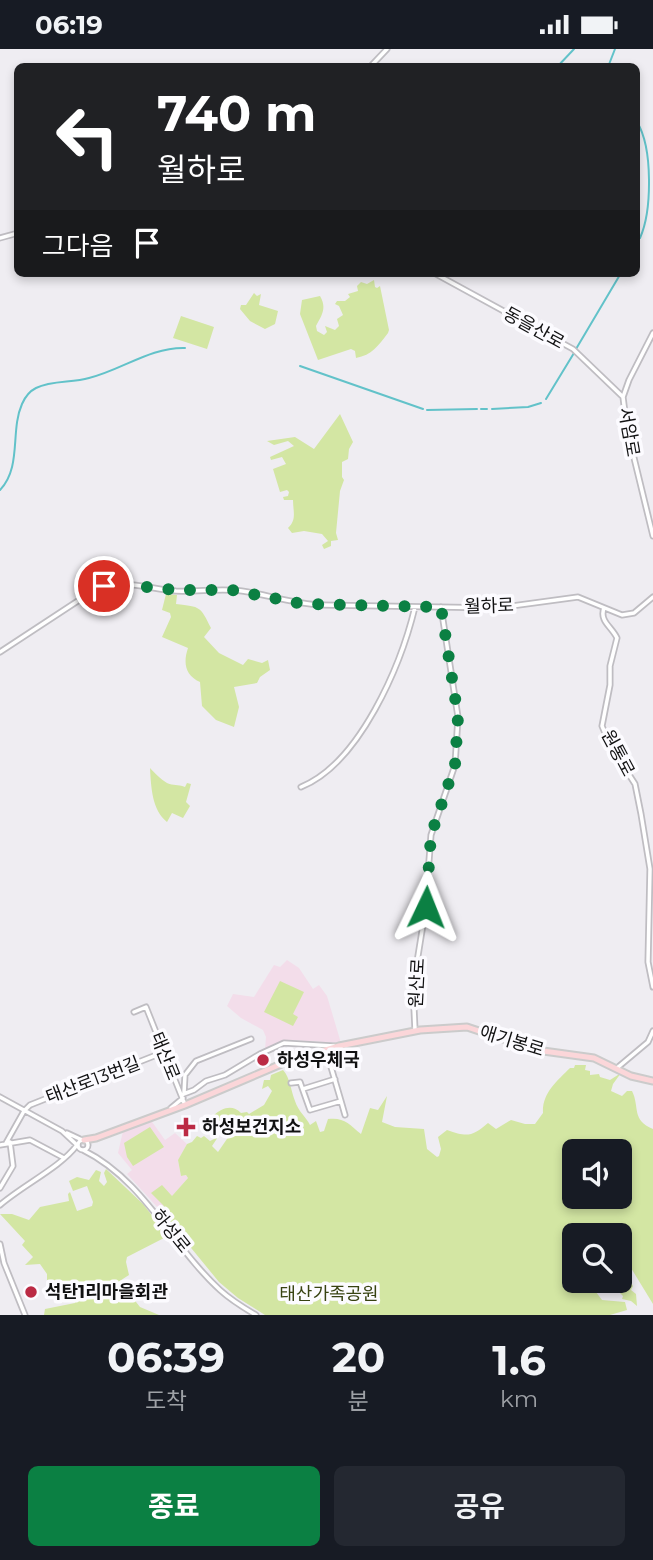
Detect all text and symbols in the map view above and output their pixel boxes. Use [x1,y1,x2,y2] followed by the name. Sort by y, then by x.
[35,9,103,41] text: 06:19
[157,84,317,143] text: 740 m
[42,91,133,182] icon: left
[157,150,245,189] text: 월하로
[128,224,166,262] icon: arrive
[42,230,114,262] text: 그다음
[500,302,568,354] street label: 동을산로
[614,406,644,458] street label: 서암로
[74,556,134,616] pin
[85,567,123,605] icon: arrive
[464,594,514,618] street label: 월하로
[597,726,639,780] street label: 원통로
[389,870,463,944] position arrow
[405,958,429,1008] street label: 원산로
[477,1021,547,1061] street label: 애기봉로
[145,1029,185,1083] street label: 태산로
[277,1049,360,1071] place label: 하성우체국
[43,1052,143,1108] street label: 태산로13번길
[255,1052,271,1068] marker: 하성우체국
[202,1116,301,1138] place label: 하성보건지소
[176,1117,196,1137] marker: 하성보건지소
[562,1139,632,1293] map controls
[562,1139,632,1209] button: sound
[147,1205,195,1257] street label: 하성로
[562,1223,632,1293] button: search
[45,1281,168,1303] place label: 석탄1리마을회관
[279,1283,379,1305] park label: 태산가족공원
[23,1284,39,1300] marker: 석탄1리마을회관
[107,1331,225,1383] text: 06:39
[332,1331,385,1383] text: 20
[492,1334,546,1386] text: 1.6
[500,1385,538,1413] text: km
[145,1387,187,1415] text: 도착
[348,1387,369,1415] text: 분
[28,1466,320,1546] button: 종료
[334,1466,625,1546] button: 공유

